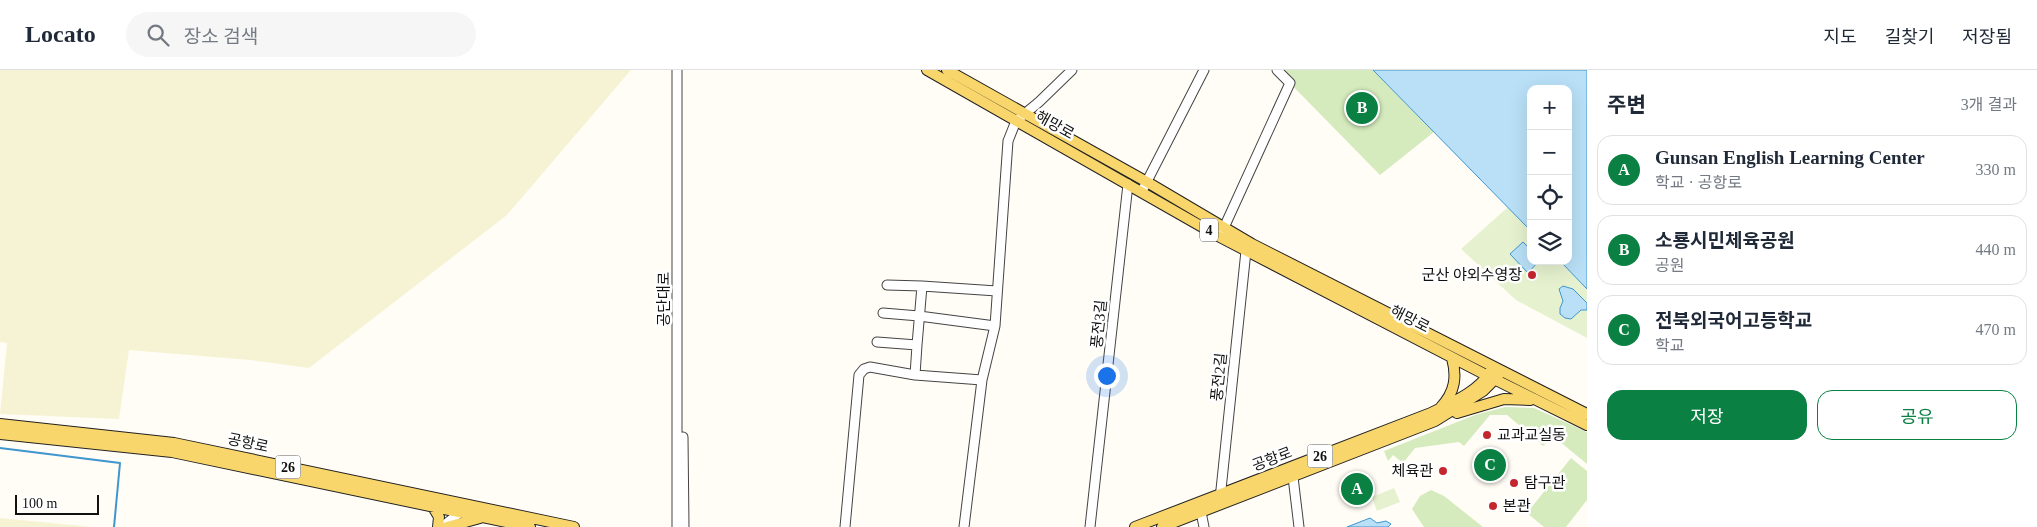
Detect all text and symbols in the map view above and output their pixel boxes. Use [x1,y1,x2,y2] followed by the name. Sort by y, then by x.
[126,12,476,57] search box
[25,21,96,47] text: Locato
[144,21,172,49] icon: search
[184,26,258,47] text: 장소 검색
[1824,27,1857,47] text: 지도
[1885,27,1934,47] text: 길찾기
[1962,27,2012,47] text: 저장됨
[1527,85,1572,265] map controls
[1527,85,1572,130] button: +
[1346,89,1378,127] pin: B
[1607,93,1646,117] text: 주변
[1961,96,2017,113] text: 3개 결과
[1033,108,1077,142] street label: 해망로
[1527,130,1572,175] button: −
[1655,147,1925,168] text: Gunsan English Learning Center
[1618,161,1630,178] text: A
[1976,161,2016,178] text: 330 m
[1655,174,1742,191] text: 학교 · 공항로
[1527,175,1572,220] button: locate
[1200,218,1218,242] road number: 4
[1527,220,1572,265] button: layers
[1655,230,1795,251] text: 소룡시민체육공원
[1619,241,1629,258] text: B
[1976,241,2016,258] text: 440 m
[1655,257,1684,274] text: 공원
[1422,267,1522,283] place label: 군산 야외수영장
[1526,269,1538,281] marker: 군산 야외수영장
[656,271,672,327] street label: 공단대로
[1088,299,1110,349] street label: 풍전3길
[1388,302,1432,336] street label: 해망로
[1655,310,1812,331] text: 전북외국어고등학교
[1618,321,1630,338] text: C
[1976,321,2016,338] text: 470 m
[1655,337,1684,354] text: 학교
[1208,352,1230,402] street label: 풍전2길
[1094,363,1120,389] your location
[1607,390,1807,440] button: 저장
[1817,390,2017,440] button: 공유
[1497,427,1566,443] place label: 교과교실동
[1481,429,1493,441] marker: 교과교실동
[226,431,270,455] street label: 공항로
[1250,444,1294,474] street label: 공항로
[1308,444,1332,468] road number: 26
[1474,446,1506,484] pin: C
[276,456,300,478] road number: 26
[1392,463,1433,479] place label: 체육관
[1437,465,1449,477] marker: 체육관
[1341,470,1373,508] pin: A
[1524,475,1566,491] place label: 탐구관
[1508,477,1520,489] marker: 탐구관
[15,492,99,515] scale bar
[22,496,57,511] text: 100 m
[1503,498,1531,514] place label: 본관
[1487,500,1499,512] marker: 본관

